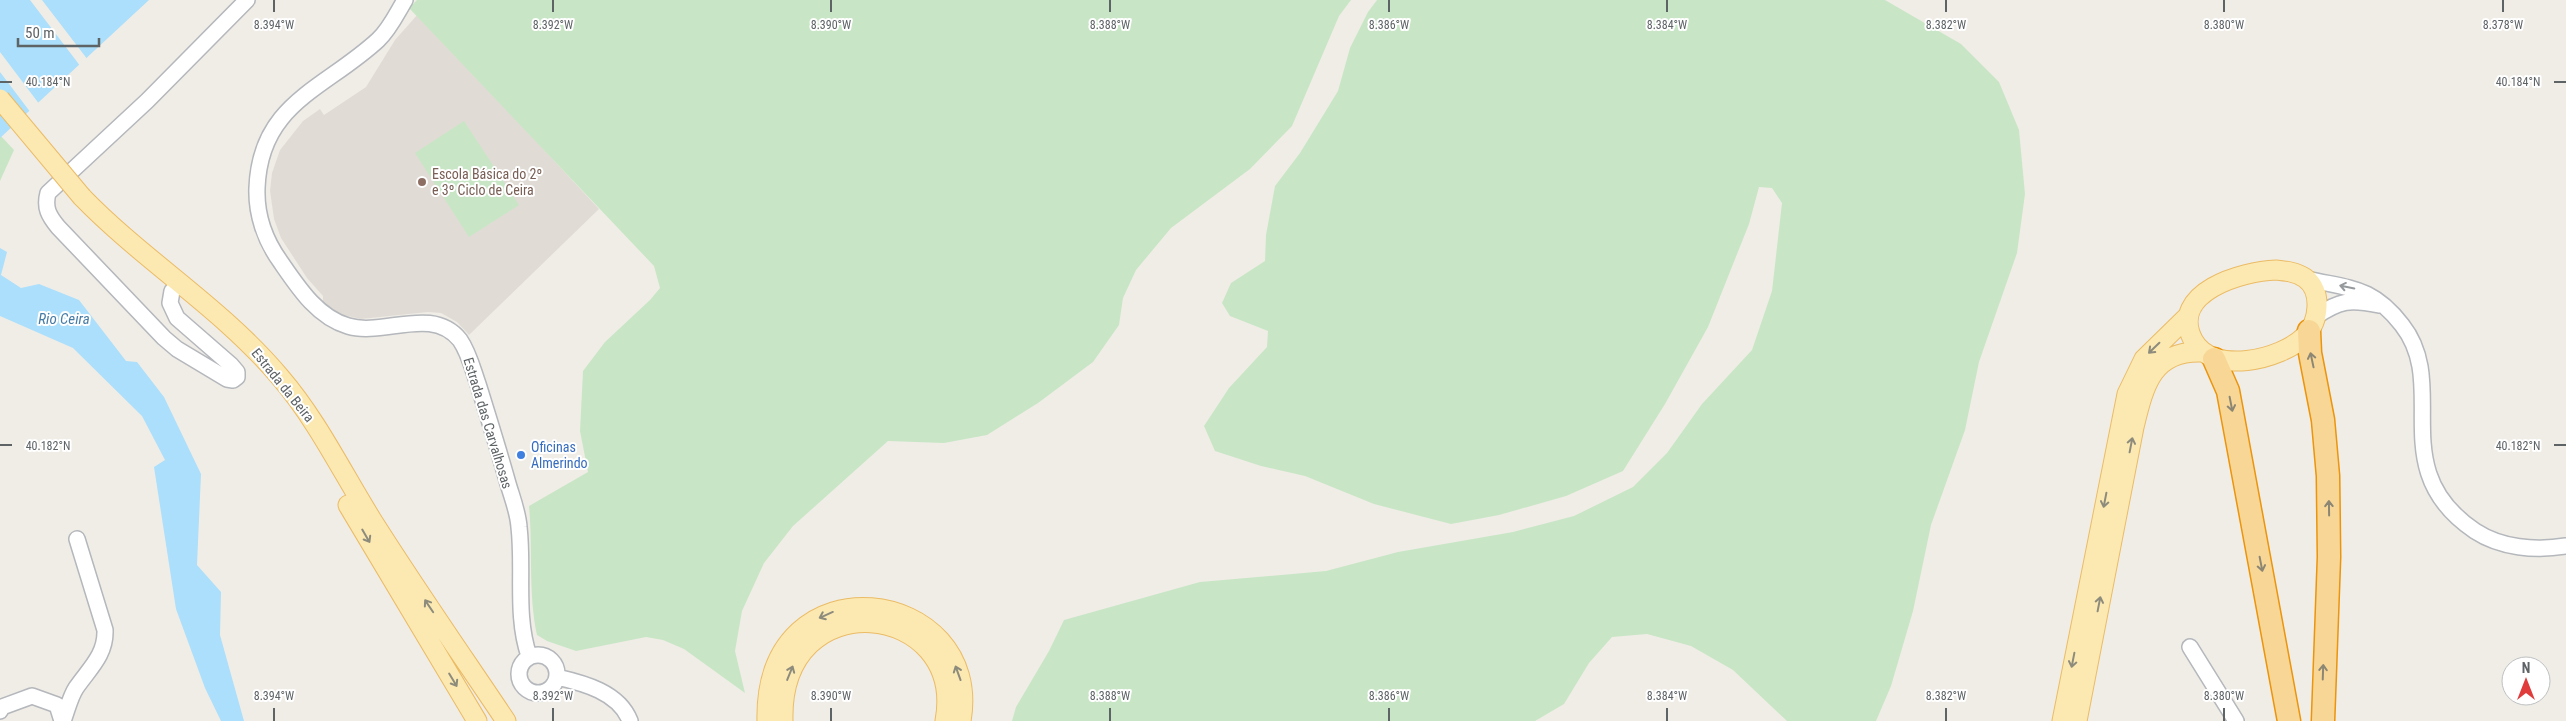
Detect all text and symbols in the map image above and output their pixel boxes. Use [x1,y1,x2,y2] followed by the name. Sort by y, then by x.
[18,15,99,47] scale bar
[254,18,294,32] text: 8.394°W
[533,18,573,32] text: 8.392°W
[811,18,851,32] text: 8.390°W
[1090,18,1130,32] text: 8.388°W
[1369,18,1409,32] text: 8.386°W
[1647,18,1687,32] text: 8.384°W
[1926,18,1966,32] text: 8.382°W
[2204,18,2244,32] text: 8.380°W
[2483,18,2523,32] text: 8.378°W
[25,24,55,42] text: 50 m
[26,75,70,89] text: 40.184°N
[2496,75,2540,89] text: 40.184°N
[432,166,542,198] place label: Escola Básica do 2º e 3º Ciclo de Ceira
[416,176,428,188] marker: Escola Básica do 2º e 3º Ciclo de Ceira
[2340,281,2356,291] one-way arrow
[38,310,90,328] water label: Rio Ceira
[2148,342,2160,355] one-way arrow
[248,345,318,425] street label: Estrada da Beira
[2307,352,2316,368] one-way arrow
[460,355,516,491] street label: Estrada das Carvalhosas
[2226,396,2236,412] one-way arrow
[2127,437,2136,453] one-way arrow
[26,439,70,453] text: 40.182°N
[531,439,588,471] place label: Oficinas Almerindo
[2496,439,2540,453] text: 40.182°N
[515,449,527,461] marker: Oficinas Almerindo
[2099,492,2109,508] one-way arrow
[2324,500,2333,516] one-way arrow
[361,528,371,543] one-way arrow
[2256,556,2266,572] one-way arrow
[2095,597,2105,613] one-way arrow
[424,599,434,613] one-way arrow
[819,610,834,620] one-way arrow
[2068,651,2078,667] one-way arrow
[2501,656,2551,706] north arrow
[2522,660,2530,676] text: N
[2319,665,2328,681] one-way arrow
[785,666,795,681] one-way arrow
[953,666,962,681] one-way arrow
[449,673,459,687] one-way arrow
[254,689,294,703] text: 8.394°W
[533,689,573,703] text: 8.392°W
[811,689,851,703] text: 8.390°W
[1090,689,1130,703] text: 8.388°W
[1369,689,1409,703] text: 8.386°W
[1647,689,1687,703] text: 8.384°W
[1926,689,1966,703] text: 8.382°W
[2204,689,2244,703] text: 8.380°W

